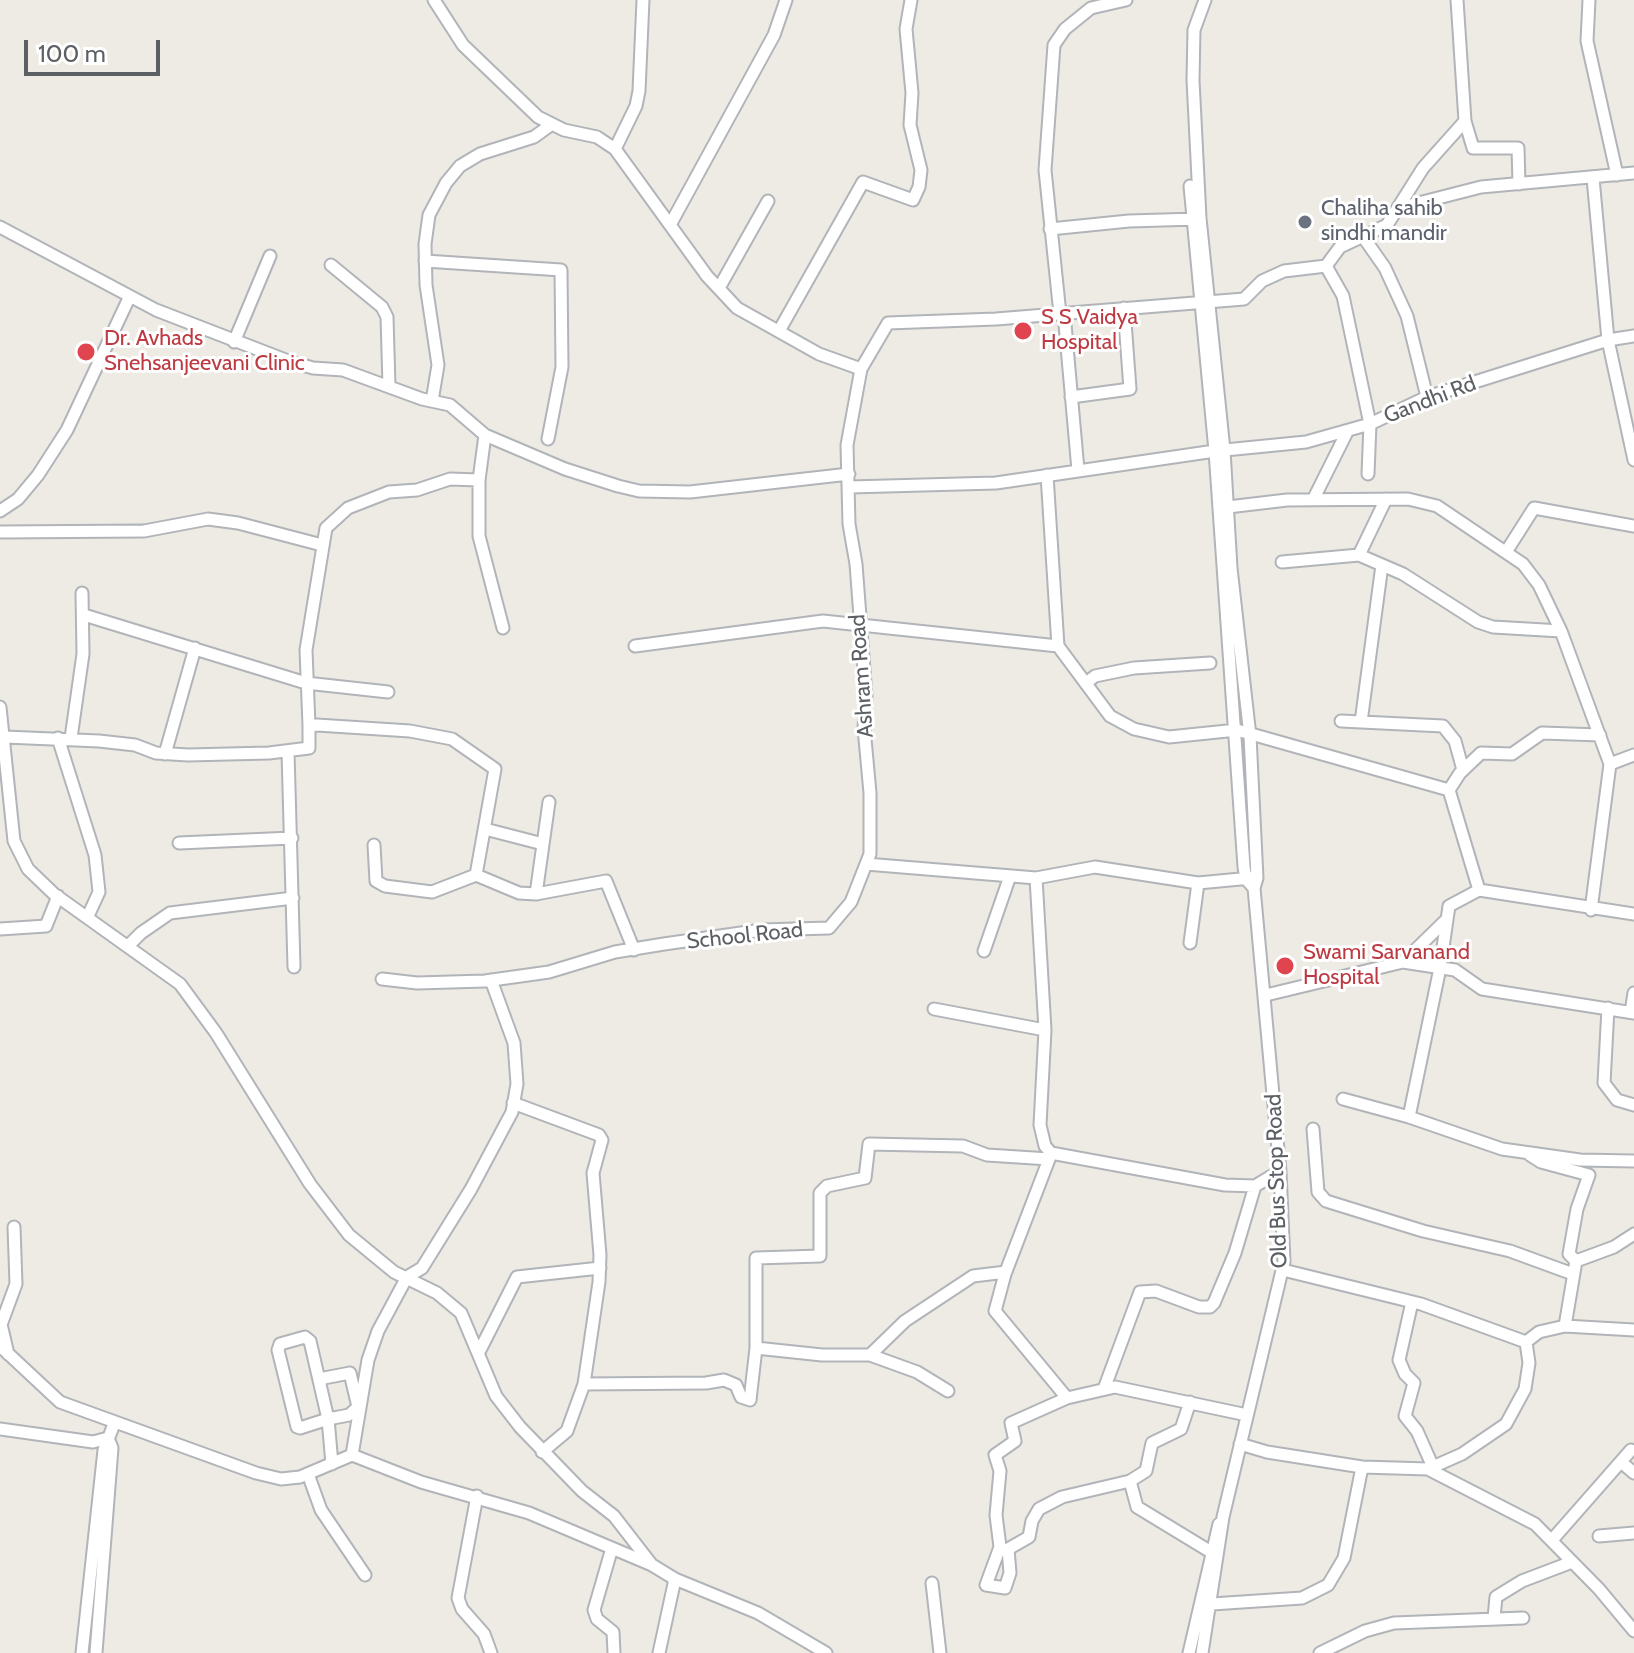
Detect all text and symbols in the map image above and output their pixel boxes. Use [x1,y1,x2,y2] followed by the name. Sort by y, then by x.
[28,24,164,74] scale bar
[38,39,106,68] text: 100 m
[1321,196,1447,248] place label: Chaliha sahib sindhi mandir
[1296,213,1314,231] marker: Chaliha sahib sindhi mandir
[1041,305,1138,356] place label: S S Vaidya Hospital
[1012,320,1034,342] marker: S S Vaidya Hospital
[104,326,305,378] place label: Dr. Avhads Snehsanjeevani Clinic
[75,341,97,363] marker: Dr. Avhads Snehsanjeevani Clinic
[1380,370,1480,430] street label: Gandhi Rd
[845,613,879,739] street label: Ashram Road
[686,917,804,955] street label: School Road
[1303,940,1470,992] place label: Swami Sarvanand Hospital
[1274,955,1296,977] marker: Swami Sarvanand Hospital
[1261,1093,1293,1269] street label: Old Bus Stop Road

